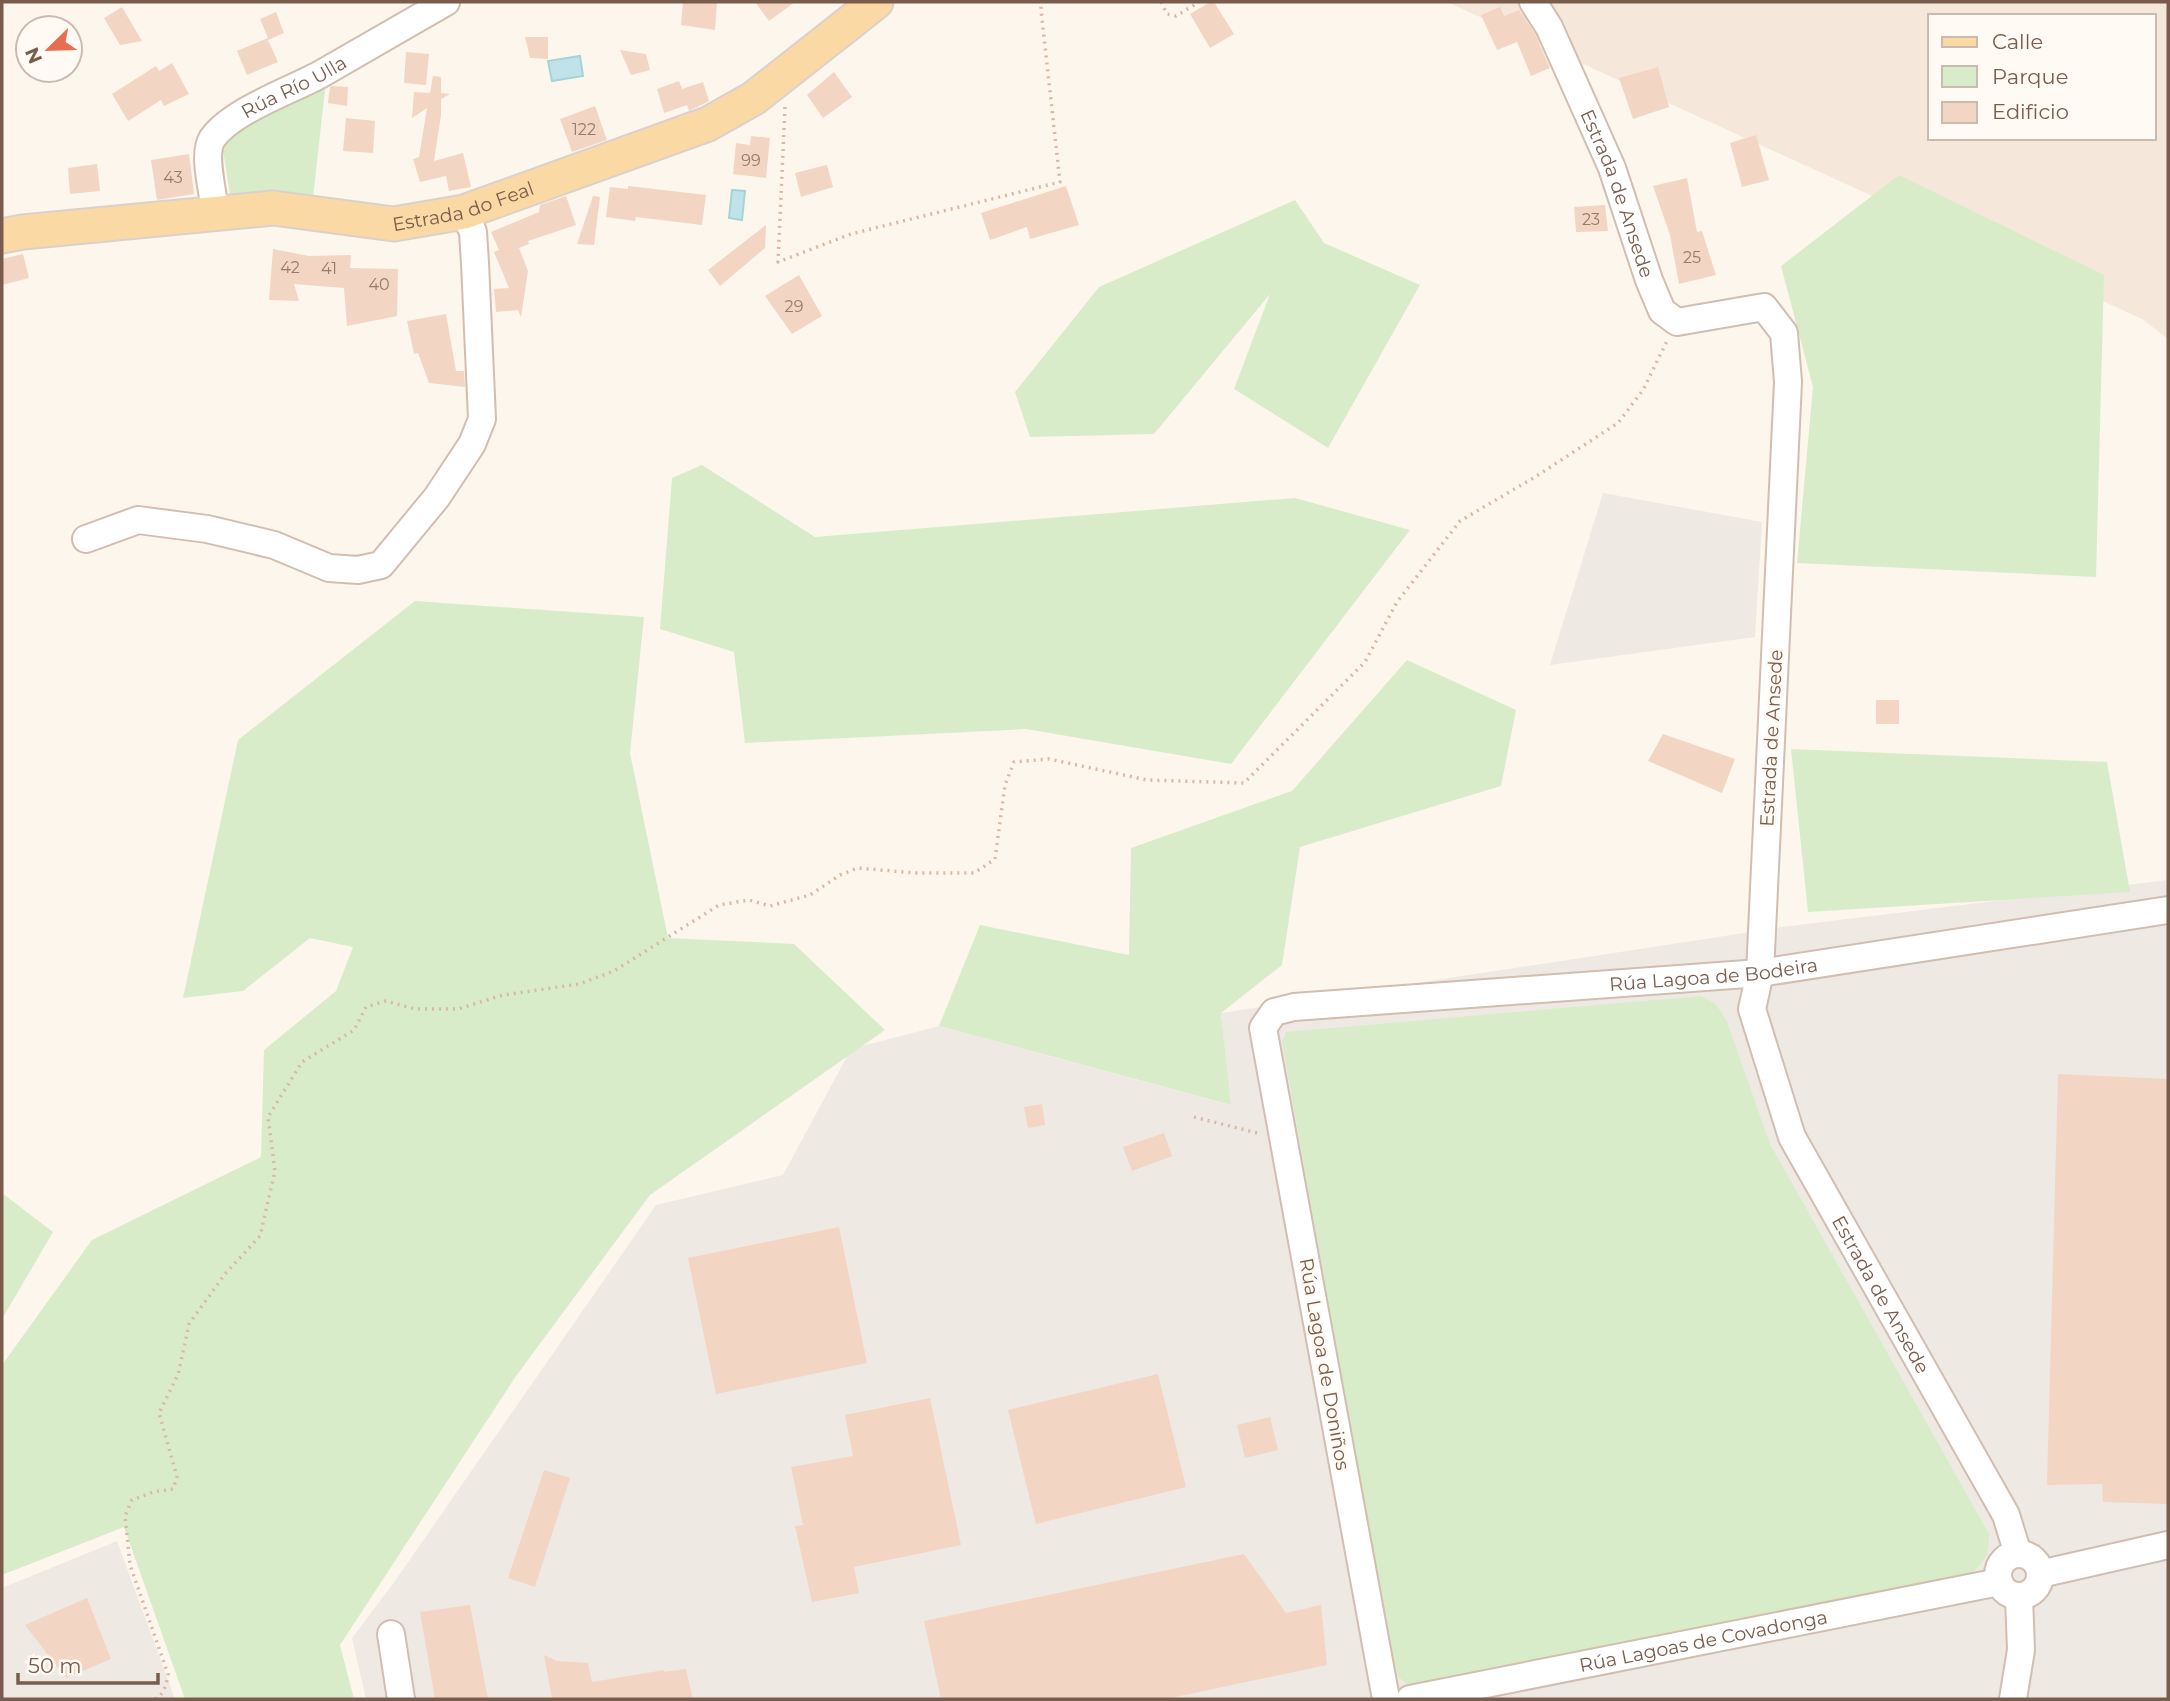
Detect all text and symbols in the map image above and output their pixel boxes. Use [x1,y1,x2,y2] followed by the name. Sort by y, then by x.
[14,14,84,84] north arrow
[1928,14,2156,140] legend
[1992,29,2043,54] text: Calle
[20,44,47,67] text: N
[237,51,351,123] street label: Rúa Río Ulla
[1992,64,2068,89] text: Parque
[1992,99,2069,124] text: Edificio
[1575,106,1658,281] street label: Estrada de Ansede
[572,120,596,139] house number: 122
[741,151,761,170] house number: 99
[163,168,183,187] house number: 43
[391,177,537,236] street label: Estrada do Feal
[1582,210,1600,229] house number: 23
[1683,248,1701,267] house number: 25
[280,258,300,277] house number: 42
[321,259,337,278] house number: 41
[368,275,390,294] house number: 40
[785,297,803,316] house number: 29
[1755,649,1788,827] street label: Estrada de Ansede
[1608,953,1819,996] street label: Rúa Lagoa de Bodeira
[1827,1212,1934,1378] street label: Estrada de Ansede
[1295,1256,1355,1472] street label: Rúa Lagoa de Doniños
[1577,1605,1829,1677] street label: Rúa Lagoas de Covadonga
[18,1642,158,1686] scale bar
[28,1653,82,1678] text: 50 m

